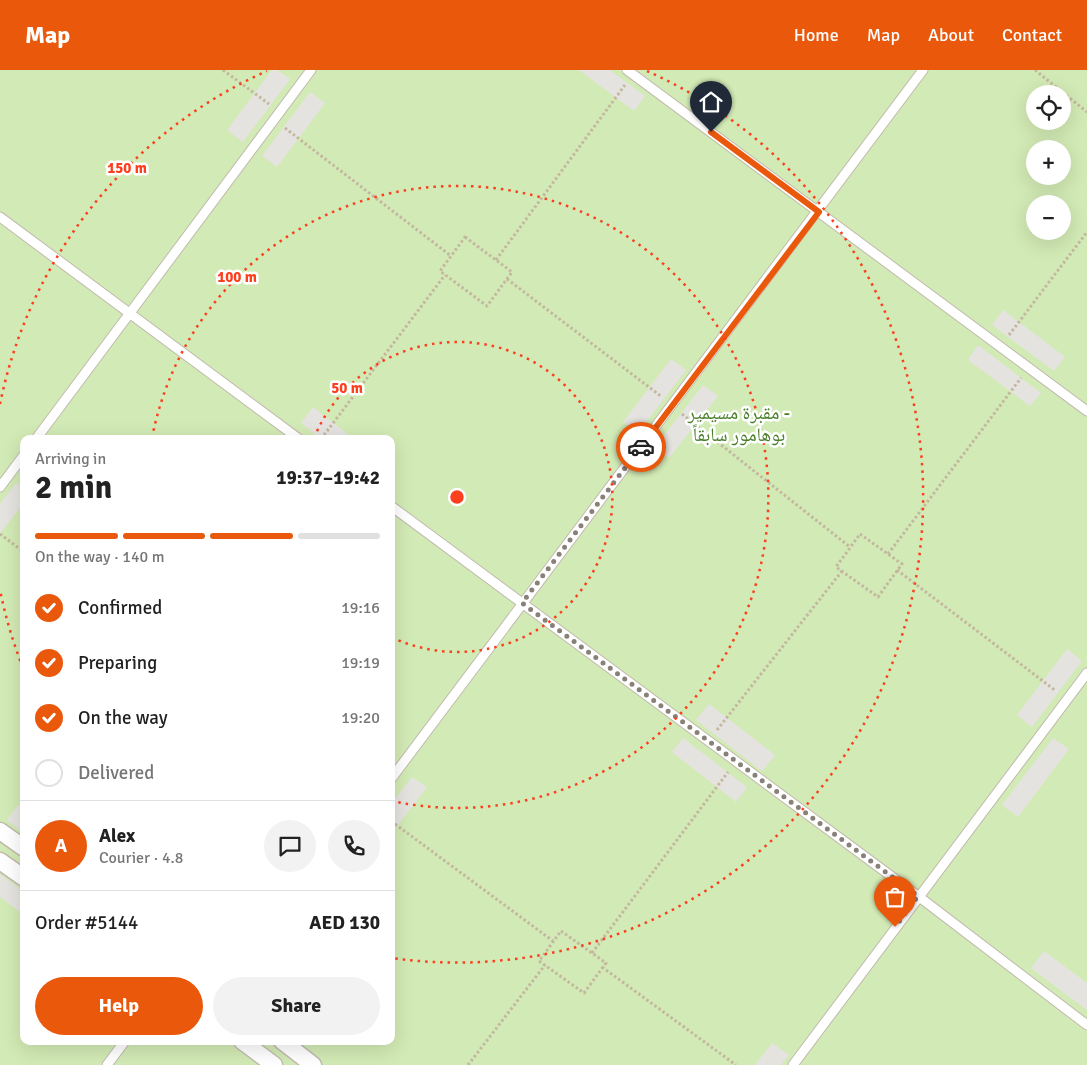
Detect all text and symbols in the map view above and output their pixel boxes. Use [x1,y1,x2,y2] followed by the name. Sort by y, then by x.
[25,20,70,50] text: Map
[794,24,839,46] text: Home
[867,24,900,46] text: Map
[928,24,974,46] text: About
[1002,24,1062,46] text: Contact
[690,81,732,132] pin
[1026,85,1071,240] map controls
[1026,85,1071,130] button: locate
[697,88,725,116] icon: home
[1026,140,1071,185] button: +
[107,159,147,177] text: 150 m
[1026,195,1071,240] button: −
[217,268,257,286] text: 100 m
[331,379,363,397] text: 50 m
[687,401,790,447] park label: مقبرة مسيمير - بوهامور سابقاً
[616,422,666,472] courier
[627,433,655,461] icon: car
[35,449,106,469] text: Arriving in
[276,466,380,490] text: 19:37–19:42
[35,468,112,507] text: 2 min
[448,488,466,506] centre of rings
[35,547,165,567] text: On the way · 140 m
[35,594,63,622] icon: check
[78,596,162,620] text: Confirmed
[341,598,380,618] text: 19:16
[35,649,63,677] icon: check
[78,651,157,675] text: Preparing
[341,653,380,673] text: 19:19
[35,704,63,732] icon: check
[78,706,168,730] text: On the way
[341,708,380,728] text: 19:20
[78,761,154,785] text: Delivered
[264,820,316,872] button: chat
[328,820,380,872] button: phone
[99,824,135,848] text: Alex
[55,834,67,858] text: A
[99,848,183,868] text: Courier · 4.8
[874,876,916,927] pin
[881,883,909,911] icon: bag
[35,911,138,935] text: Order #5144
[309,911,380,935] text: AED 130
[35,977,203,1035] button: Help
[213,977,380,1035] button: Share

